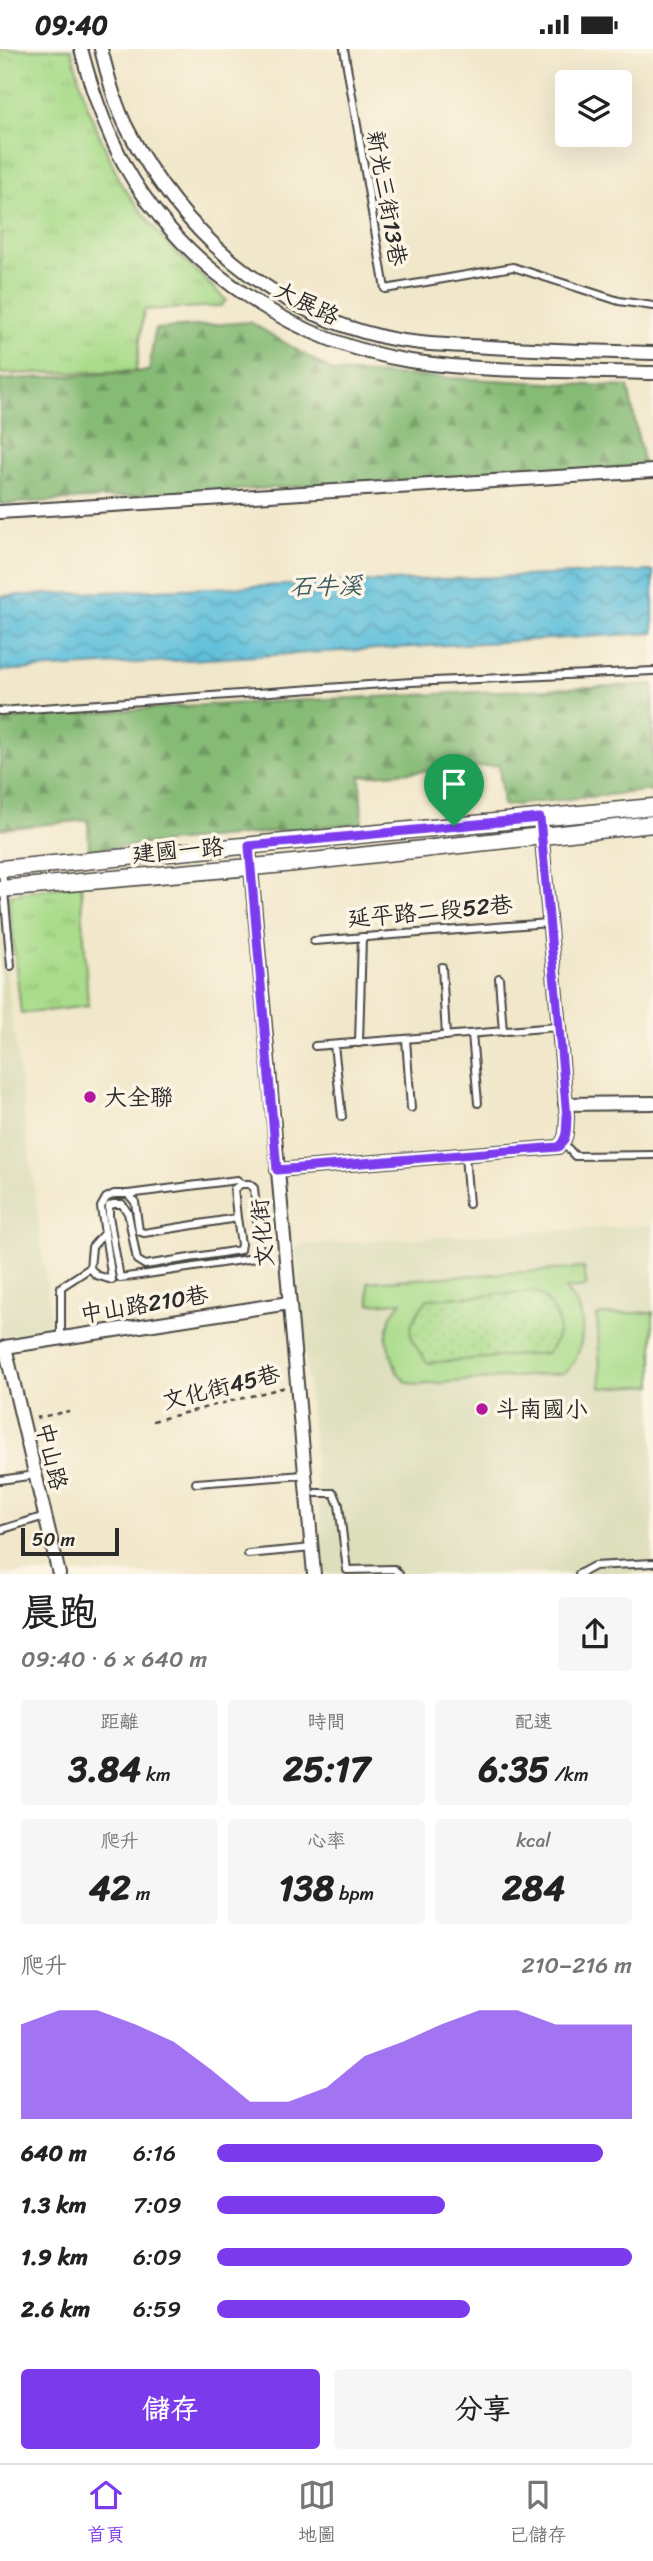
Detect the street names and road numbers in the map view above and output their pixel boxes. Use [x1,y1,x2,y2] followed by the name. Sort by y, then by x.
[354,127,419,270] street label: 新光三街13巷
[267,270,347,337] street label: 大展路
[130,826,226,875] street label: 建國一路
[346,884,515,939] street label: 延平路二段52巷
[239,1197,286,1269] street label: 文化街
[77,1274,212,1335] street label: 中山路210巷
[158,1353,285,1422] street label: 文化街45巷
[24,1418,79,1494] street label: 中山路

